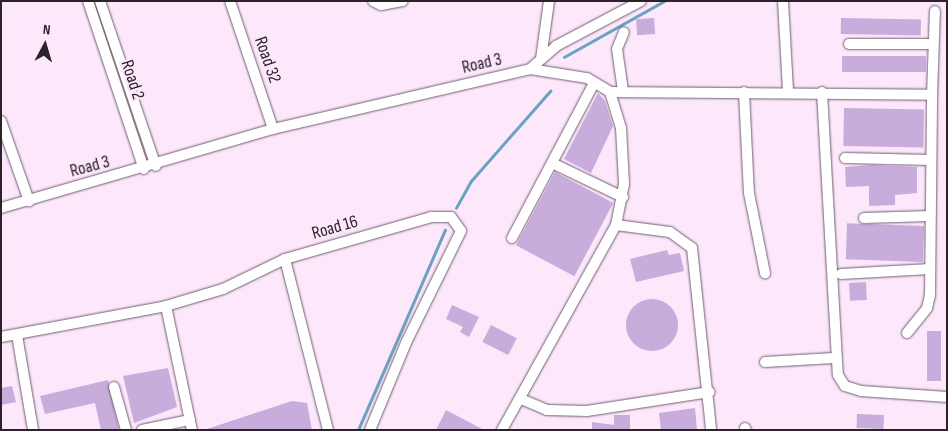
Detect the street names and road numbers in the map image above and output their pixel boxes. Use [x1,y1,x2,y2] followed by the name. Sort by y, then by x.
[249,34,285,86] street label: Road 32
[460,49,504,79] street label: Road 3
[116,58,148,102] street label: Road 2
[68,151,112,183] street label: Road 3
[309,211,361,245] street label: Road 16

